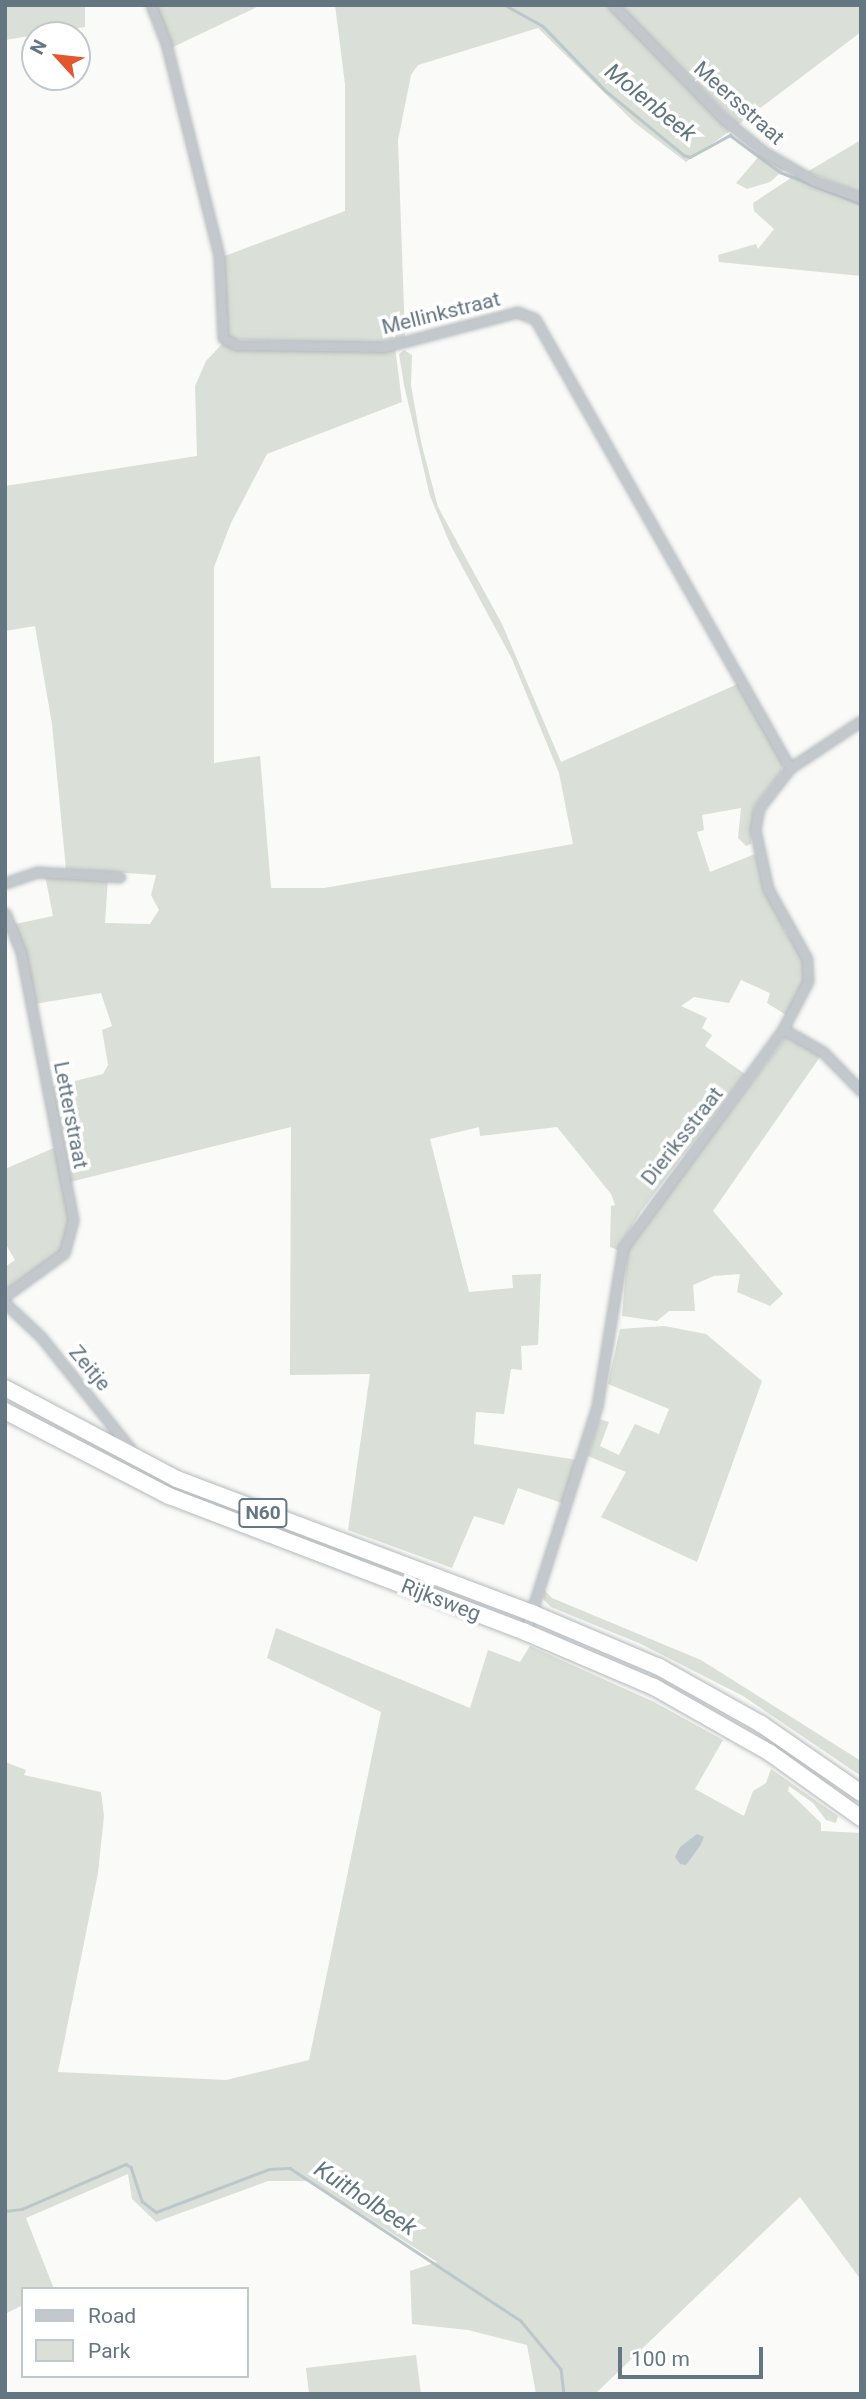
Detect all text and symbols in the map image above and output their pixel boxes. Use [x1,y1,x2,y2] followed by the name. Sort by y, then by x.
[21,21,91,91] north arrow
[25,36,52,58] text: N
[689,56,789,150] street label: Meersstraat
[599,58,701,148] water label: Molenbeek
[379,286,503,340] street label: Mellinkstraat
[48,1059,94,1171] street label: Letterstraat
[636,1082,728,1190] street label: Dieriksstraat
[64,1340,116,1396] street label: Zeitje
[237,1498,289,1528] road number: N60
[398,1573,484,1627] street label: Rijksweg
[309,2156,421,2242] water label: Kuitholbeek
[21,2287,248,2378] legend
[88,2304,136,2328] text: Road
[621,2332,766,2376] scale bar
[88,2339,130,2363] text: Park
[631,2347,690,2371] text: 100 m

